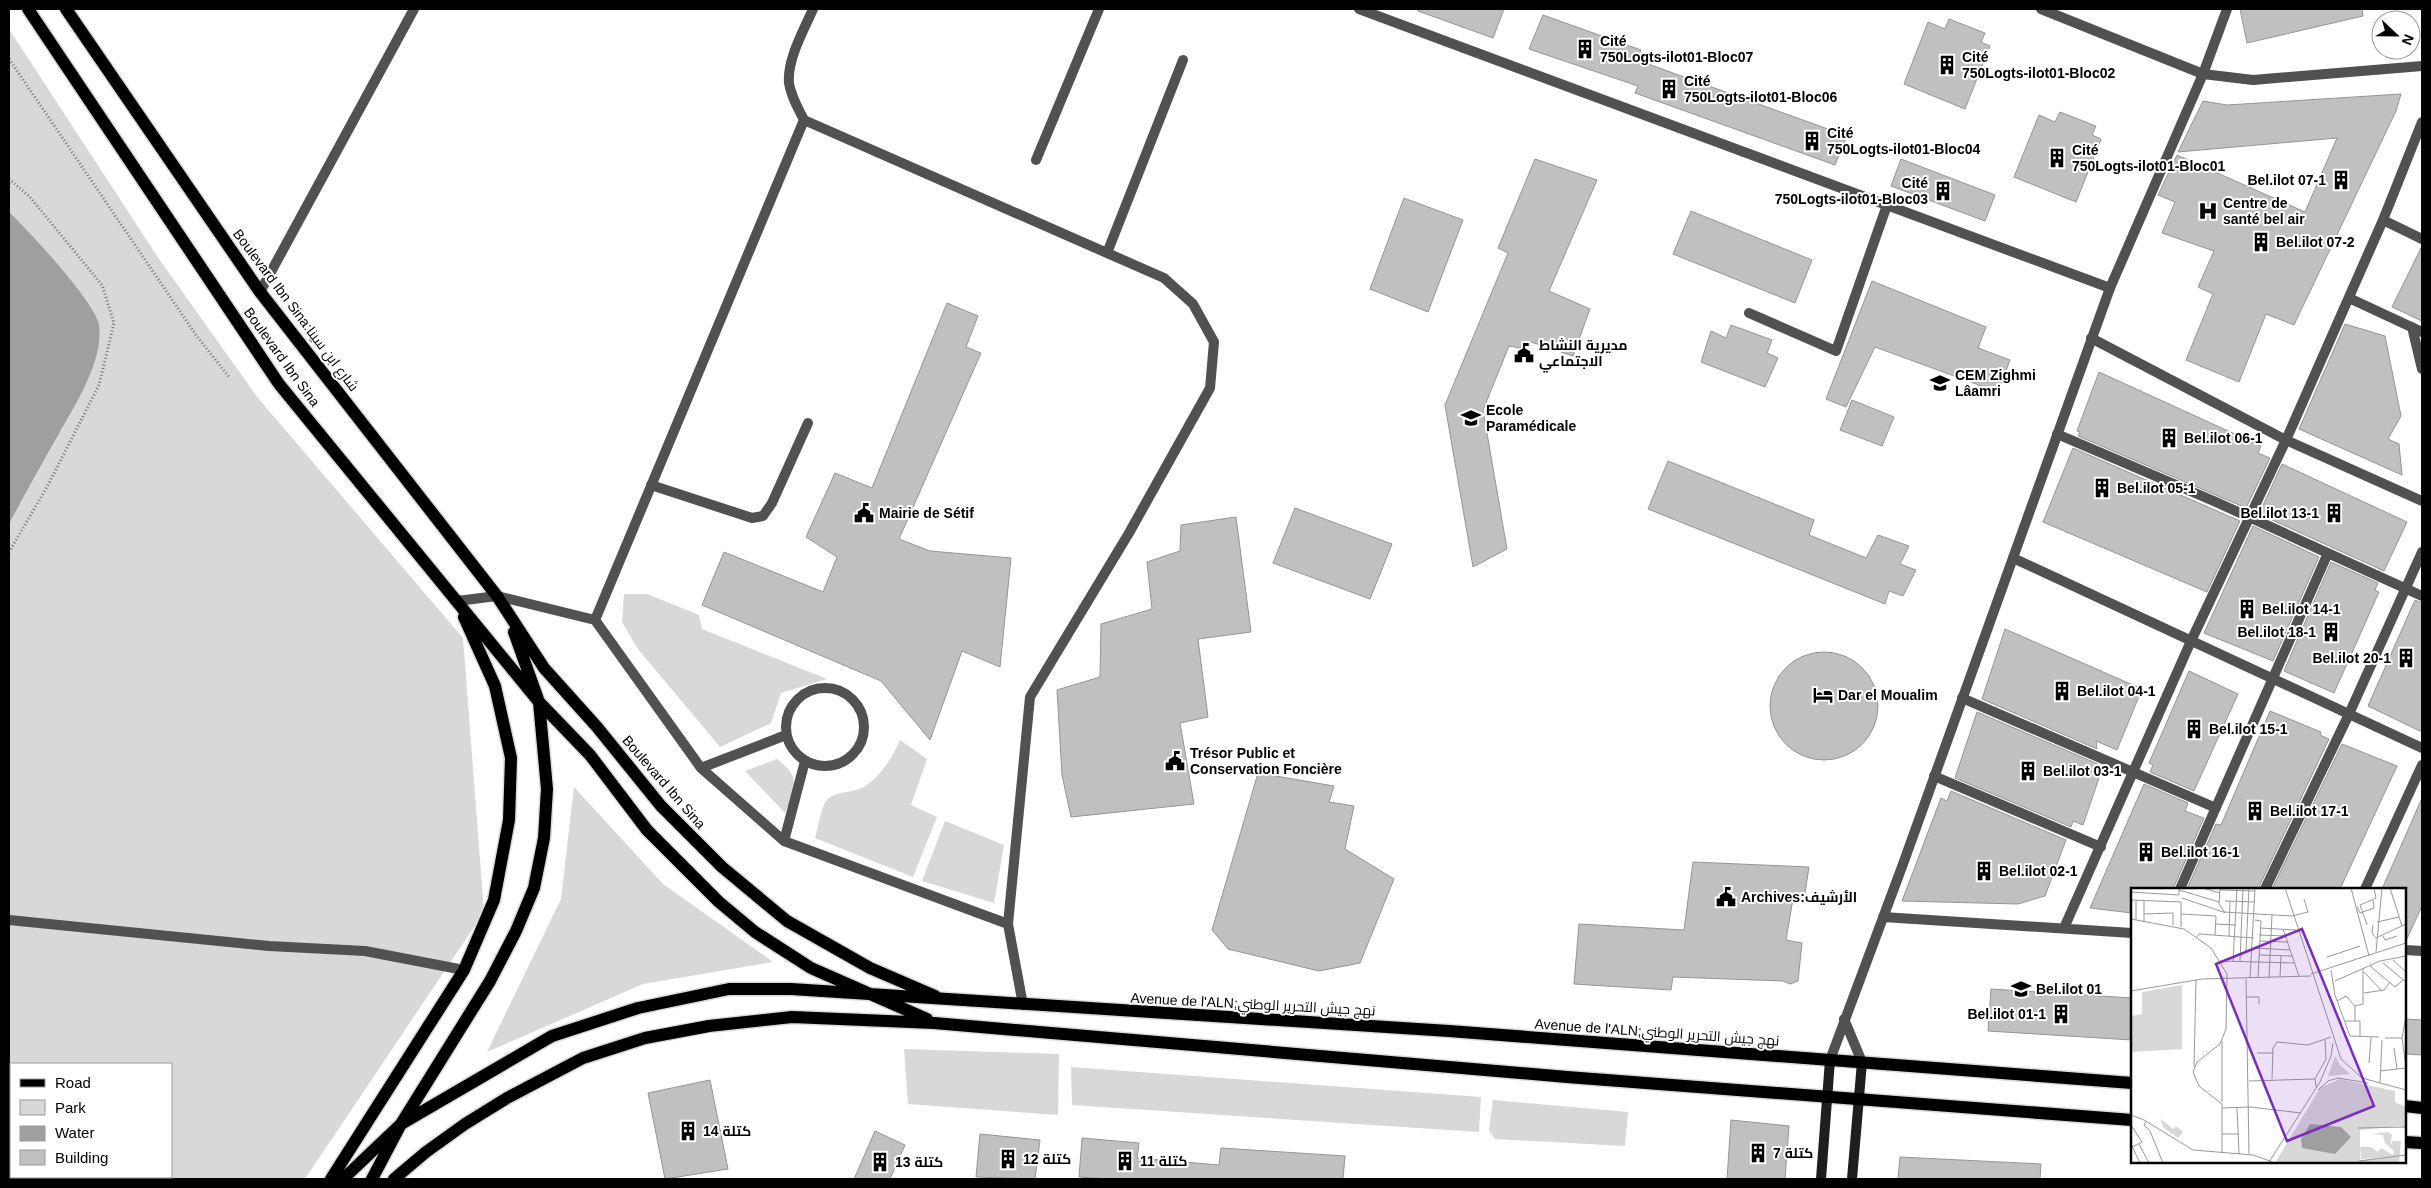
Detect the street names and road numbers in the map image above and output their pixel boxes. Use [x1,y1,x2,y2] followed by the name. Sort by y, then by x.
[230,226,362,394] street label: Boulevard Ibn Sina:شارع ابن سينا
[240,304,324,410] street label: Boulevard Ibn Sina
[619,732,709,832] street label: Boulevard Ibn Sina
[1130,990,1376,1022] street label: Avenue de l'ALN;نهج جيش التحرير الوطني
[1534,1015,1780,1053] street label: Avenue de l'ALN;نهج جيش التحرير الوطني

